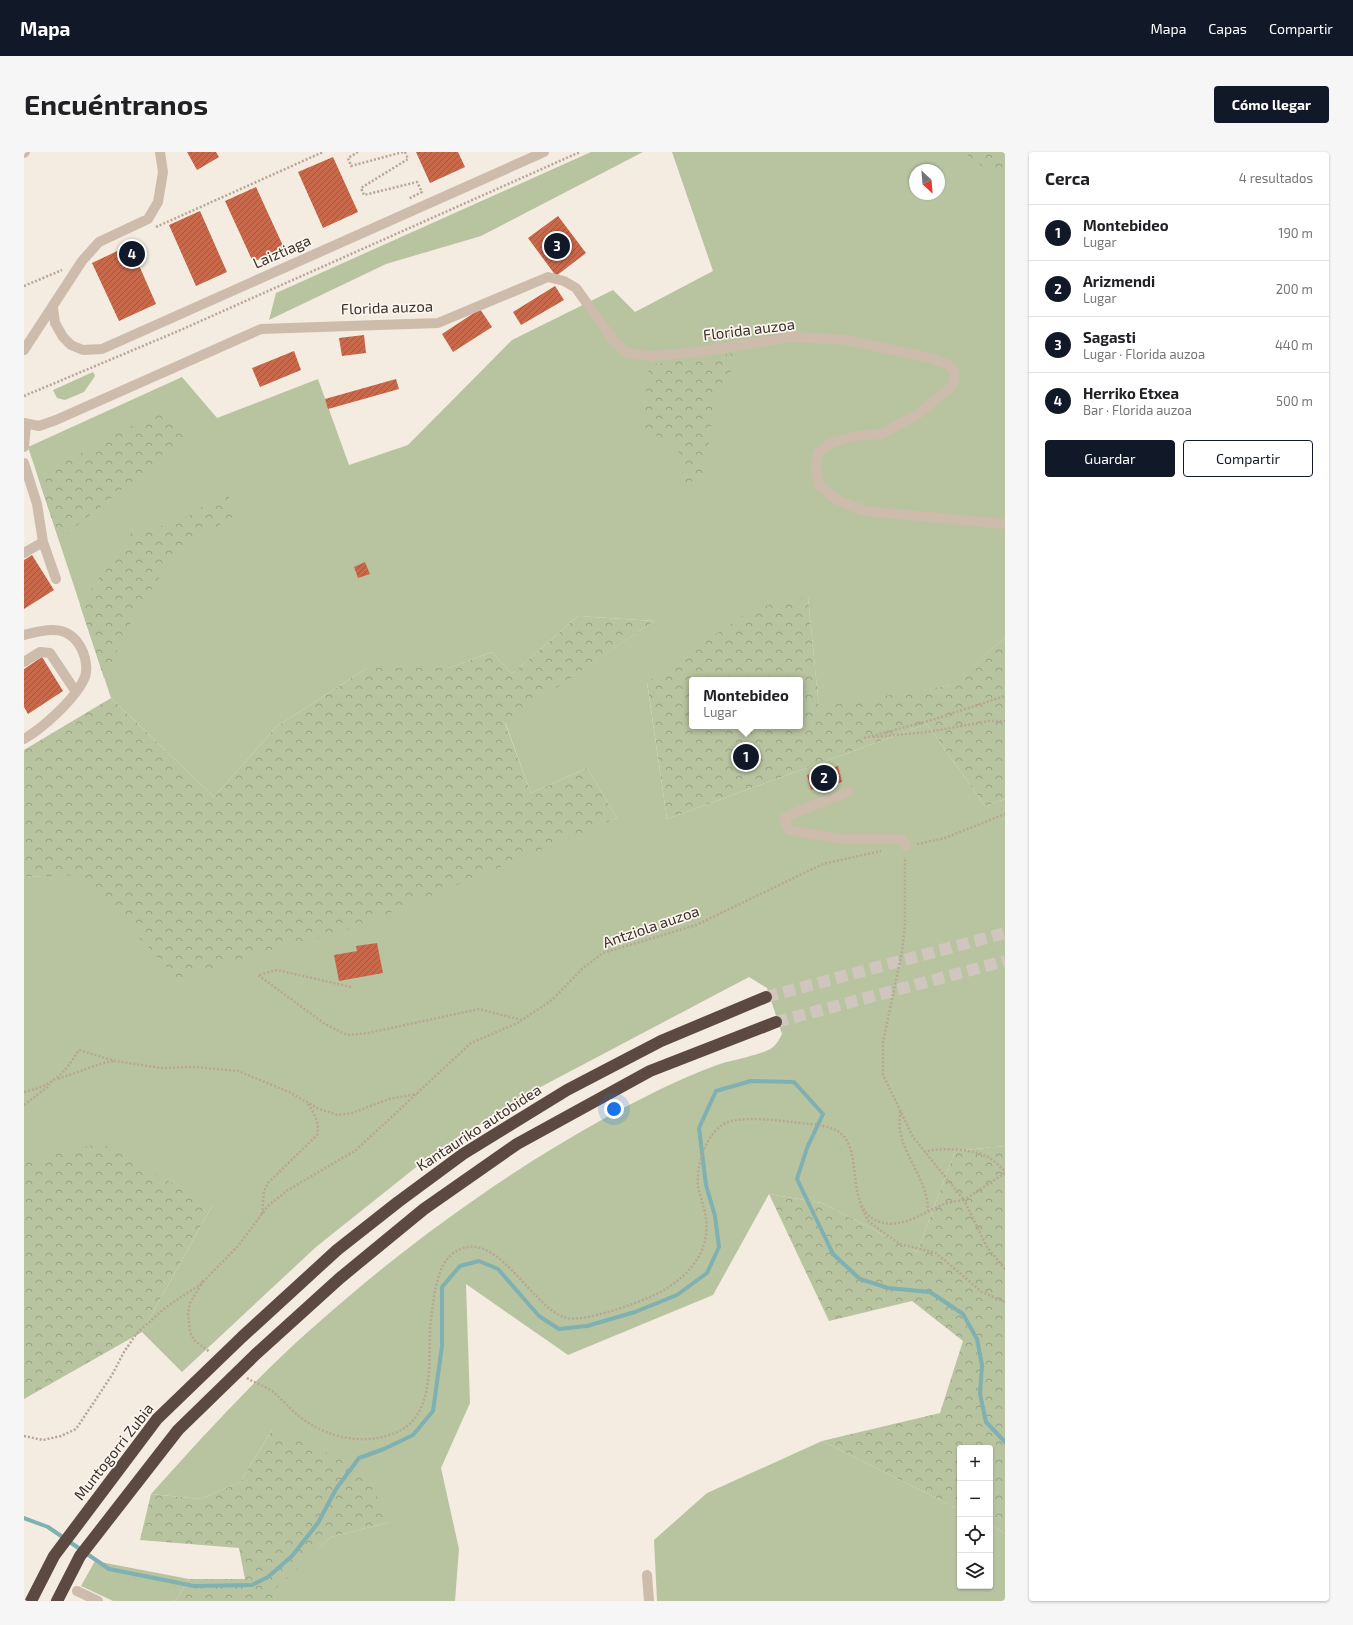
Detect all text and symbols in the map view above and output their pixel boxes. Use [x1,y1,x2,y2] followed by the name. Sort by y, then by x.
[20,17,70,40] text: Mapa
[1151,20,1186,37] text: Mapa
[1208,20,1247,37] text: Capas
[1269,20,1333,37] text: Compartir
[1214,86,1329,123] button: Cómo llegar
[24,87,208,121] text: Encuéntranos
[909,164,945,200] north arrow
[1045,168,1090,188] text: Cerca
[1239,170,1313,186] text: 4 resultados
[1083,216,1169,234] text: Montebideo
[1055,225,1061,241] text: 1
[1278,225,1313,241] text: 190 m
[250,230,313,272] street label: Laiztiaga
[544,231,570,261] pin: 3
[1083,234,1117,250] text: Lugar
[119,239,145,269] pin: 4
[1083,272,1155,290] text: Arizmendi
[1054,281,1062,297] text: 2
[1276,281,1313,297] text: 200 m
[1083,290,1117,306] text: Lugar
[341,296,433,318] street label: Florida auzoa
[702,314,796,344] street label: Florida auzoa
[1083,328,1136,346] text: Sagasti
[1054,337,1062,353] text: 3
[1275,337,1313,353] text: 440 m
[1083,346,1205,362] text: Lugar · Florida auzoa
[1083,384,1179,402] text: Herriko Etxea
[1054,393,1062,409] text: 4
[1276,393,1313,409] text: 500 m
[1083,402,1192,418] text: Bar · Florida auzoa
[1045,440,1175,477] button: Guardar
[1183,440,1313,477] button: Compartir
[689,677,803,729] popup
[703,686,789,704] text: Montebideo
[703,704,737,720] text: Lugar
[733,742,759,772] pin: 1
[811,763,837,793] pin: 2
[600,901,701,951] street label: Antziola auzoa
[413,1080,544,1174] street label: Kantauriko autobidea
[604,1099,624,1119] your location
[70,1399,157,1503] street label: Muntogorri Zubia
[957,1445,993,1589] map controls
[957,1445,993,1481] button: +
[957,1481,993,1517] button: −
[957,1517,993,1553] button: locate
[957,1553,993,1589] button: layers

